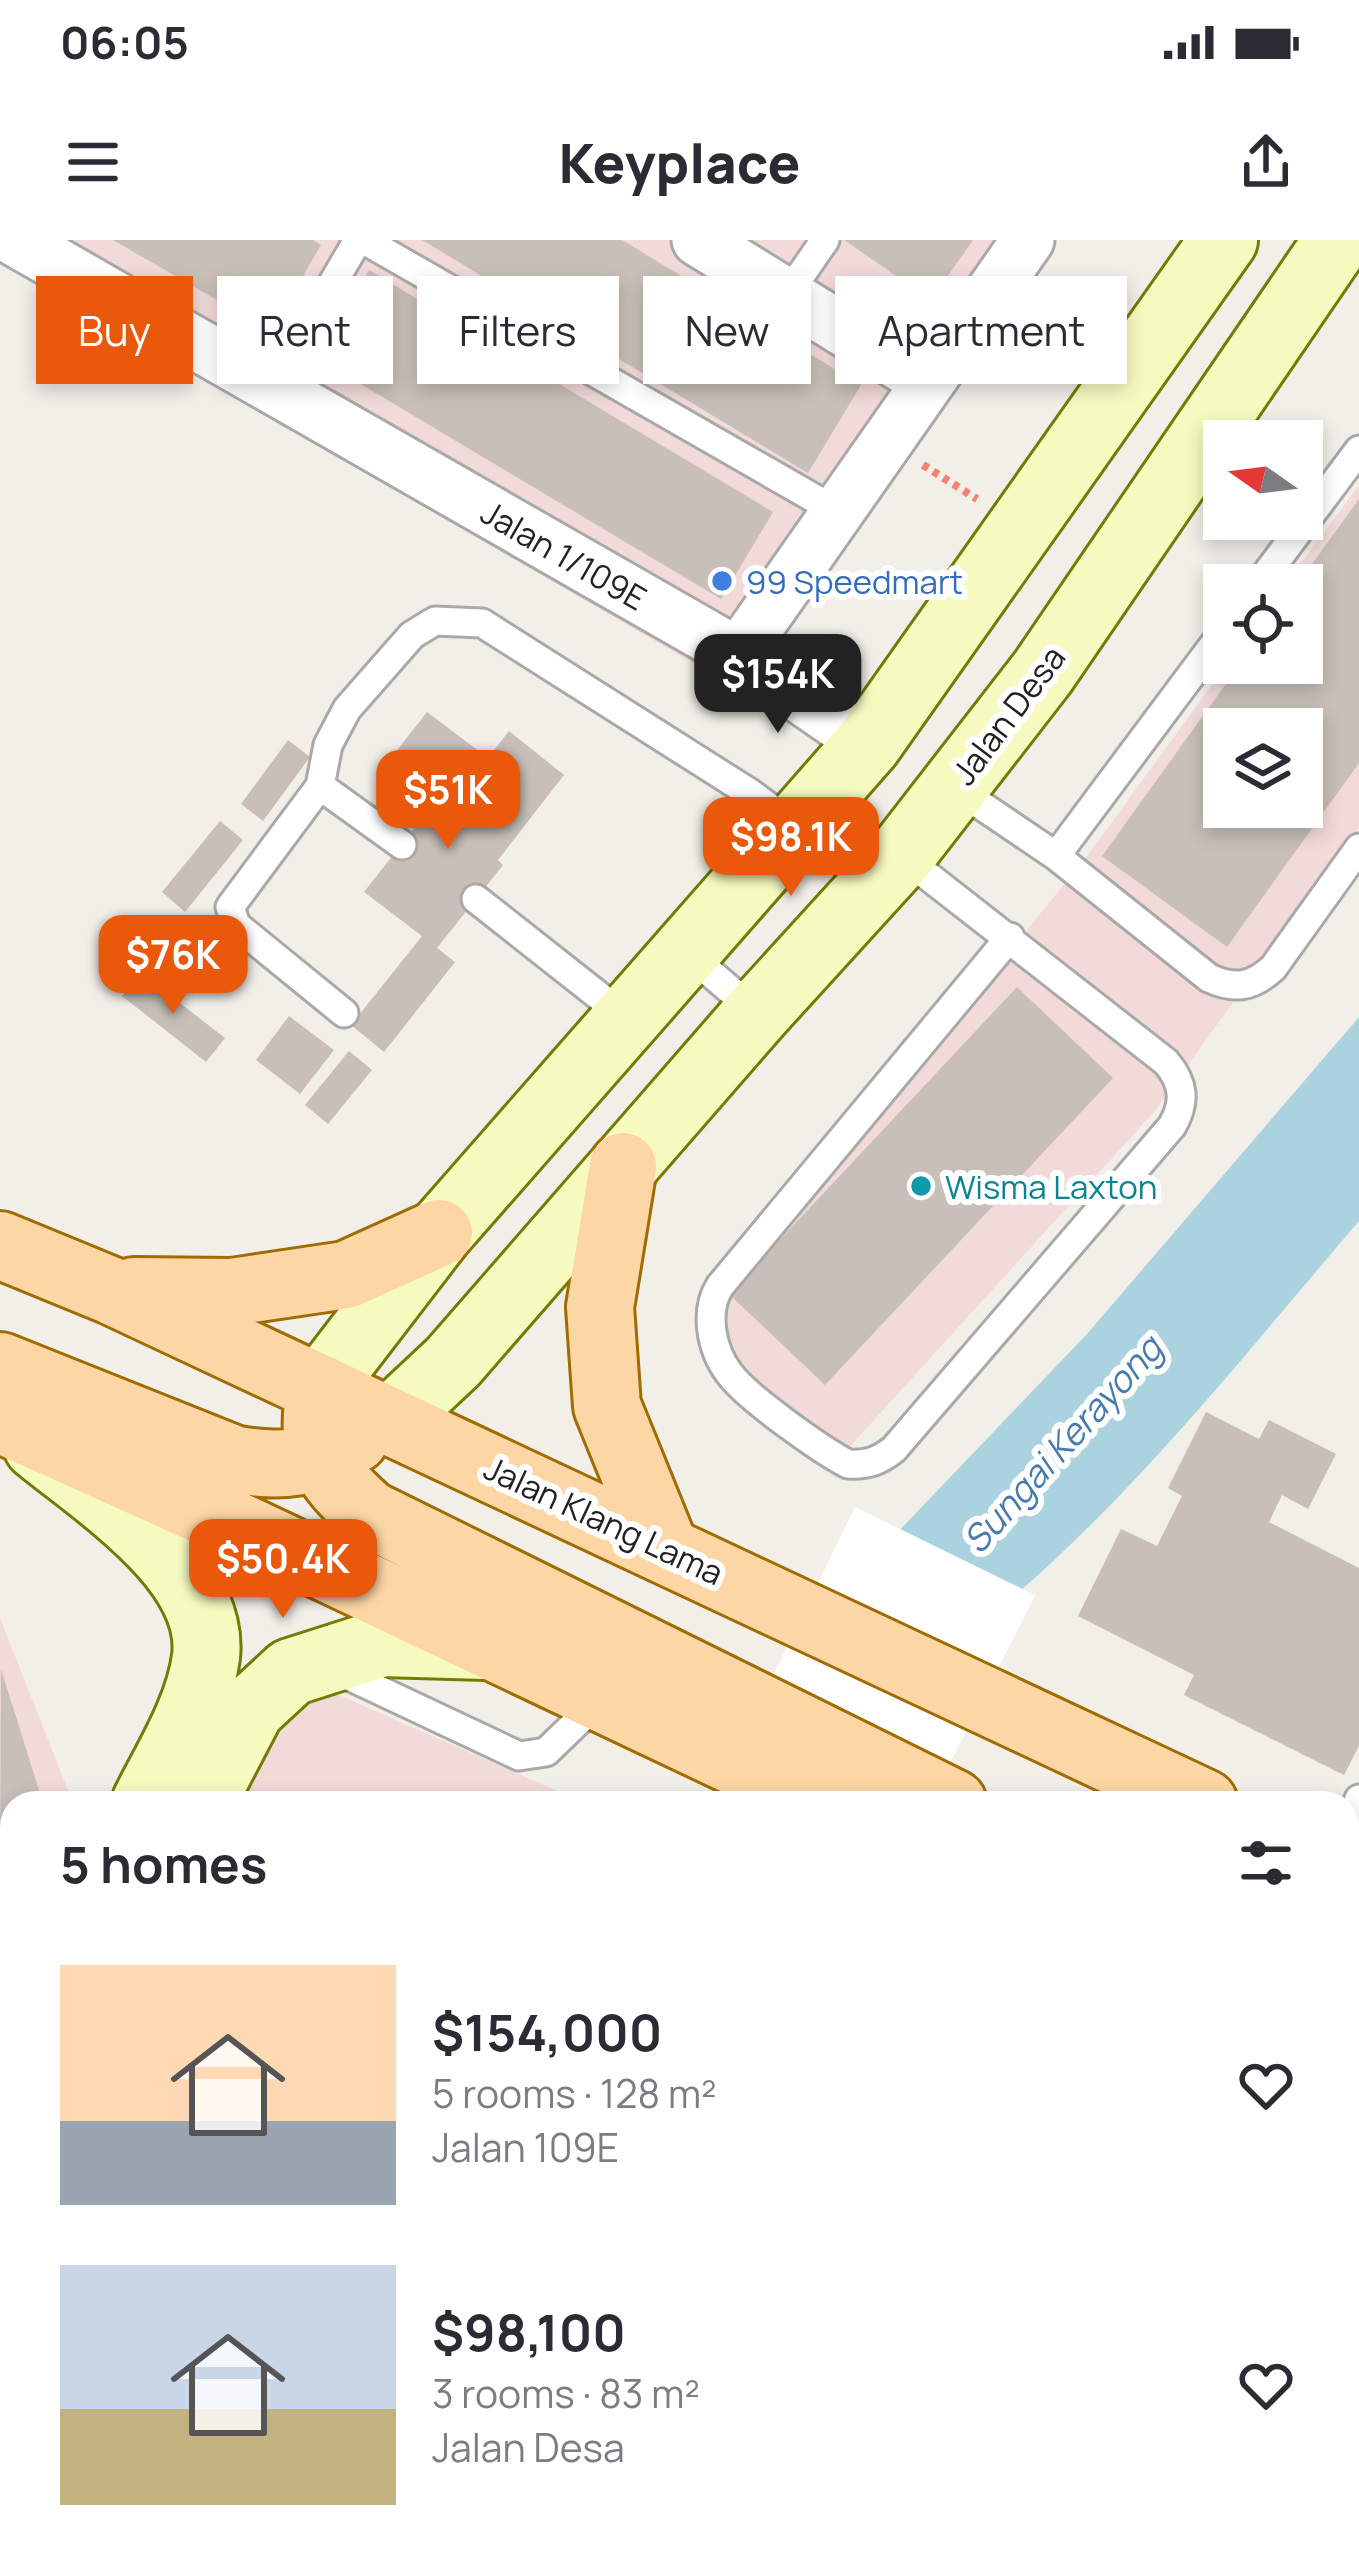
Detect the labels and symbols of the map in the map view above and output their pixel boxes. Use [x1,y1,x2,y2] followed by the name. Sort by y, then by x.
[1203,420,1323,540] north arrow
[473,490,655,620] street label: Jalan 1/109E
[746,559,963,604] place label: 99 Speedmart
[709,568,735,594] marker: 99 Speedmart
[694,634,862,736] pin: $154K
[941,636,1075,794] street label: Jalan Desa
[377,750,519,852] pin: $51K
[693,797,889,899] pin: $98.1K
[102,915,244,1017] pin: $76K
[945,1164,1157,1209] place label: Wisma Laxton
[908,1173,934,1199] marker: Wisma Laxton
[951,1323,1174,1563] water label: Sungai Kerayong
[477,1445,731,1595] street label: Jalan Klang Lama
[185,1519,381,1621] pin: $50.4K

